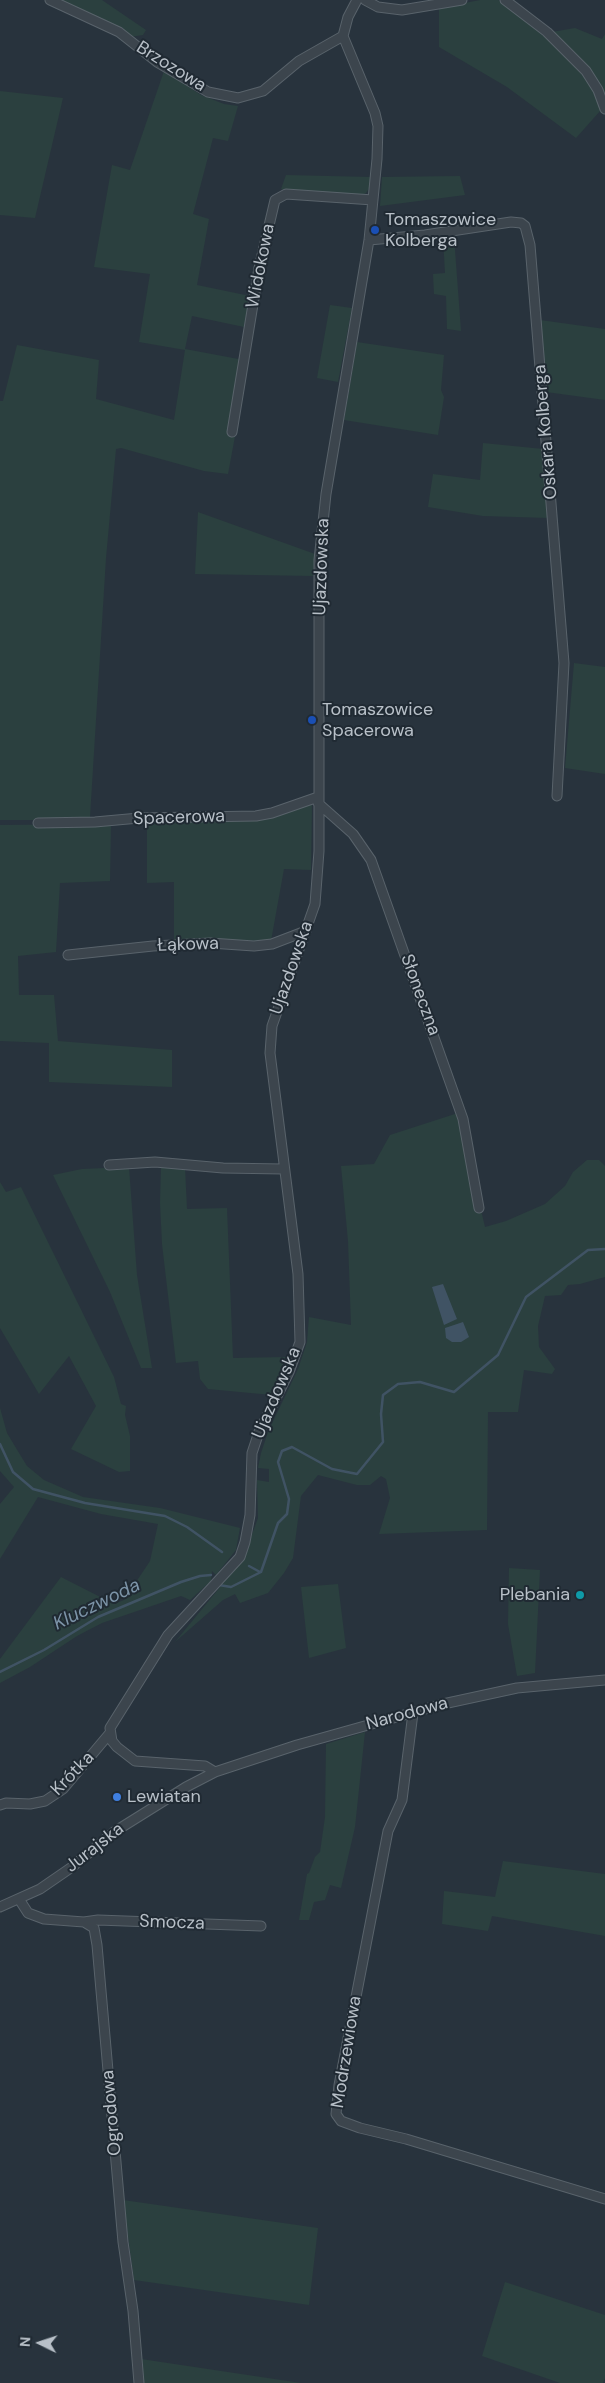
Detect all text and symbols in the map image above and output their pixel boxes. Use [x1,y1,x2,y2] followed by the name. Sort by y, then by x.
[132,37,210,97] street label: Brzozowa
[385,209,496,252] place label: Tomaszowice Kolberga
[242,222,280,310] street label: Widokowa
[369,224,381,236] marker: Tomaszowice Kolberga
[529,364,563,500] street label: Oskara Kolberga
[310,518,334,616] street label: Ujazdowska
[322,699,433,742] place label: Tomaszowice Spacerowa
[306,714,318,726] marker: Tomaszowice Spacerowa
[133,806,225,830] street label: Spacerowa
[266,918,318,1018] street label: Ujazdowska
[157,933,219,957] street label: Łąkowa
[395,951,445,1039] street label: Słoneczna
[248,1344,306,1442] street label: Ujazdowska
[50,1574,144,1636] water label: Kluczwoda
[500,1584,570,1606] place label: Plebania
[574,1589,586,1601] marker: Plebania
[364,1693,450,1735] street label: Narodowa
[47,1747,99,1801] street label: Krótka
[127,1786,201,1808] place label: Lewiatan
[111,1791,123,1803] marker: Lewiatan
[62,1819,128,1877] street label: Jurajska
[139,1911,205,1935] street label: Smocza
[327,1994,367,2110] street label: Modrzewiowa
[98,2069,126,2157] street label: Ogrodowa
[15,2318,65,2368] north arrow
[16,2336,34,2348] text: N

